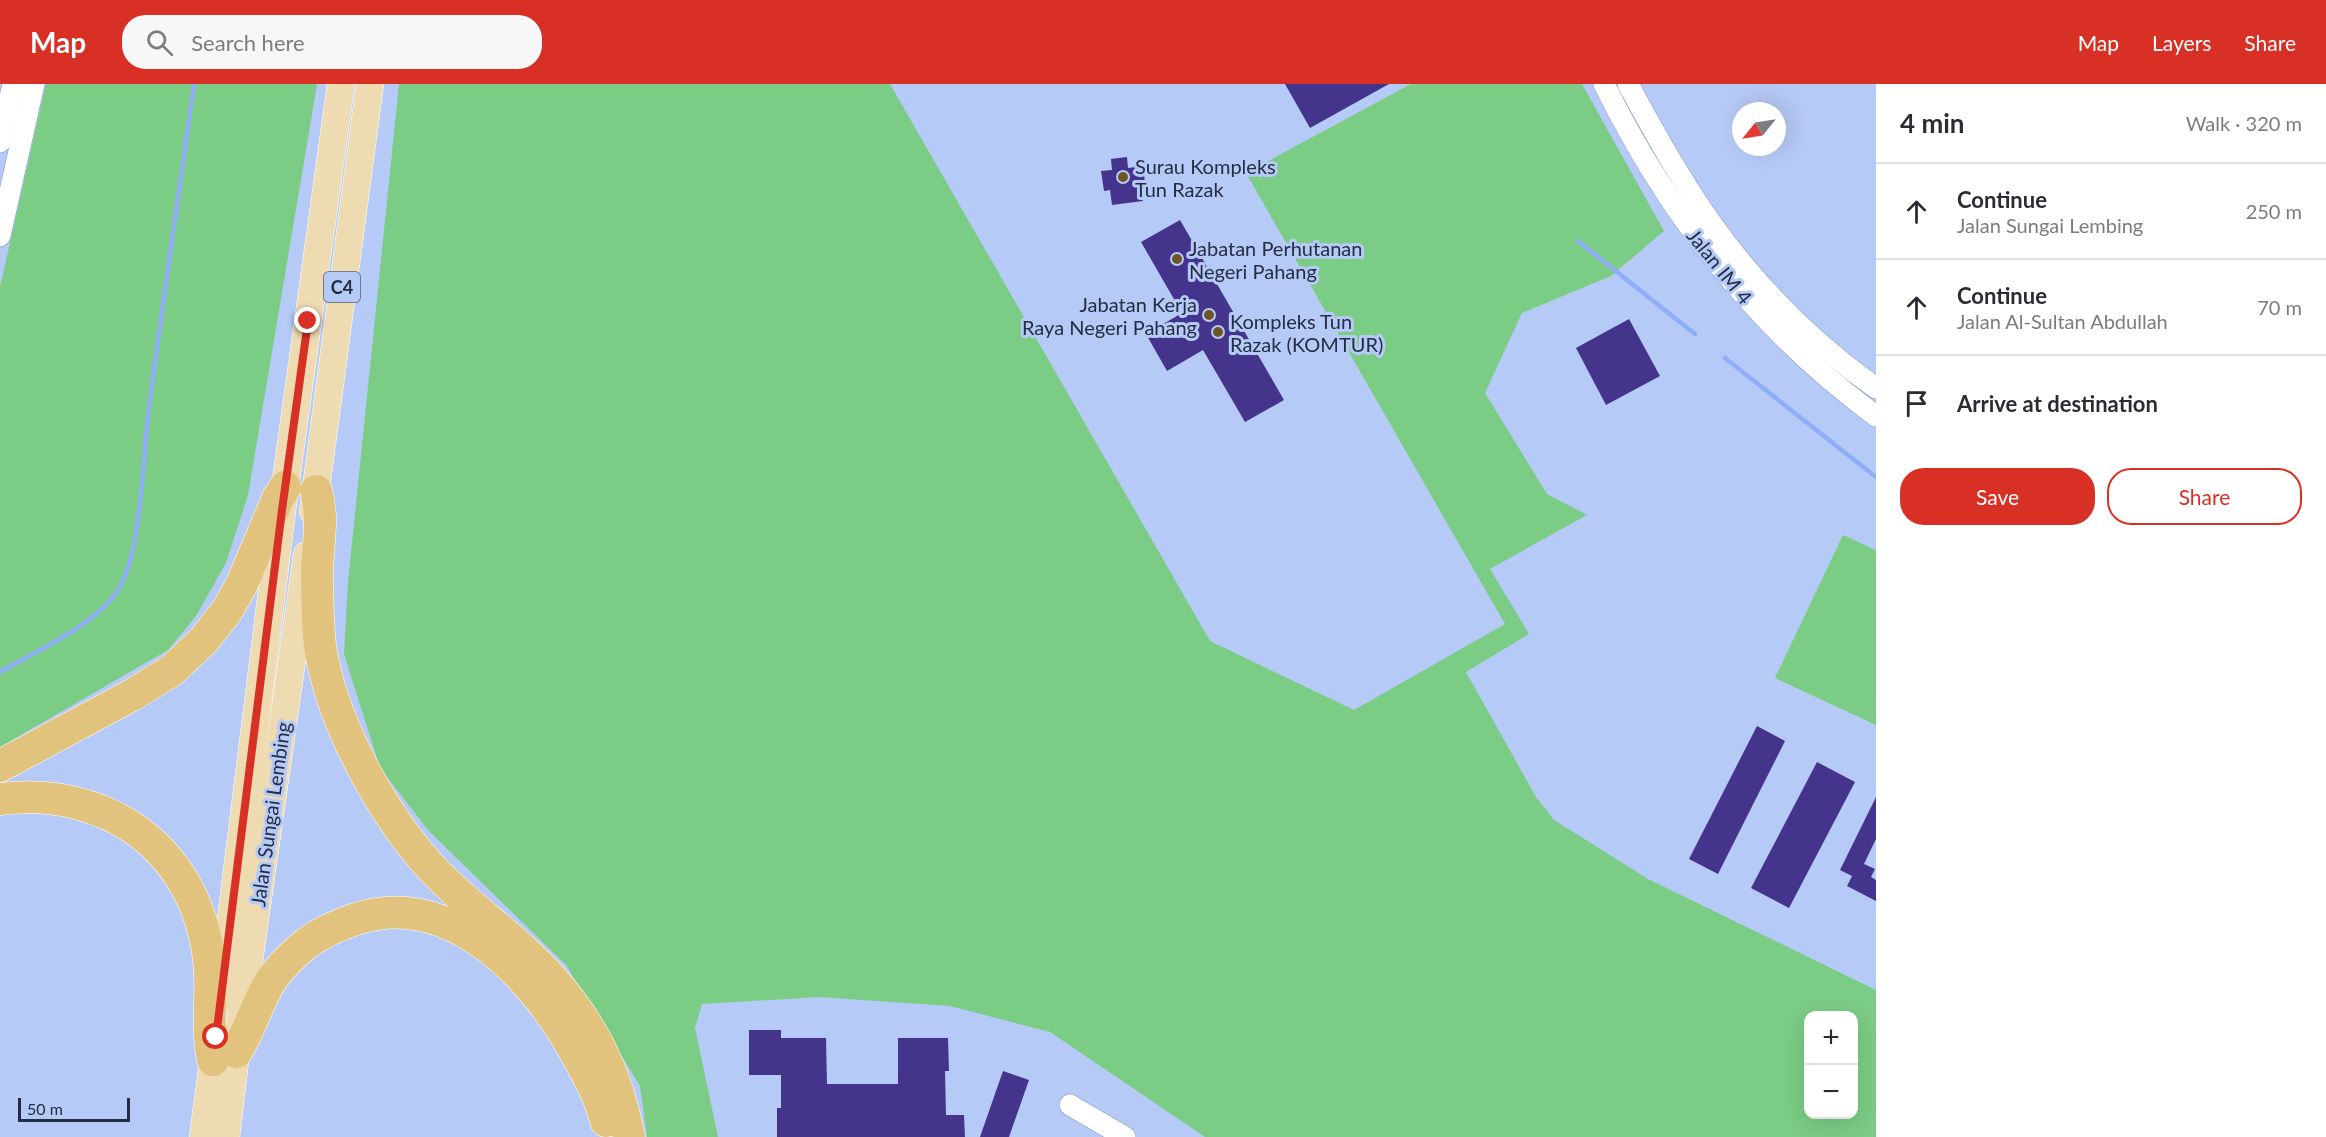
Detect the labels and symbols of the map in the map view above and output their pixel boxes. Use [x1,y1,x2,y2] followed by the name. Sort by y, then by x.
[1732,102,1786,156] north arrow
[1135,154,1276,201] place label: Surau Kompleks Tun Razak
[1116,170,1130,184] marker: Surau Kompleks Tun Razak
[1682,224,1758,309] street label: Jalan IM 4
[1189,236,1362,283] place label: Jabatan Perhutanan Negeri Pahang
[1170,252,1184,266] marker: Jabatan Perhutanan Negeri Pahang
[324,272,360,302] road number: C4
[1022,292,1197,339] place label: Jabatan Kerja Raya Negeri Pahang
[294,307,320,333] route end
[1202,308,1216,322] marker: Jabatan Kerja Raya Negeri Pahang
[1230,309,1383,356] place label: Kompleks Tun Razak (KOMTUR)
[1211,325,1225,339] marker: Kompleks Tun Razak (KOMTUR)
[245,720,295,908] street label: Jalan Sungai Lembing
[202,1023,228,1049] route start
[18,1095,130,1122] scale bar

